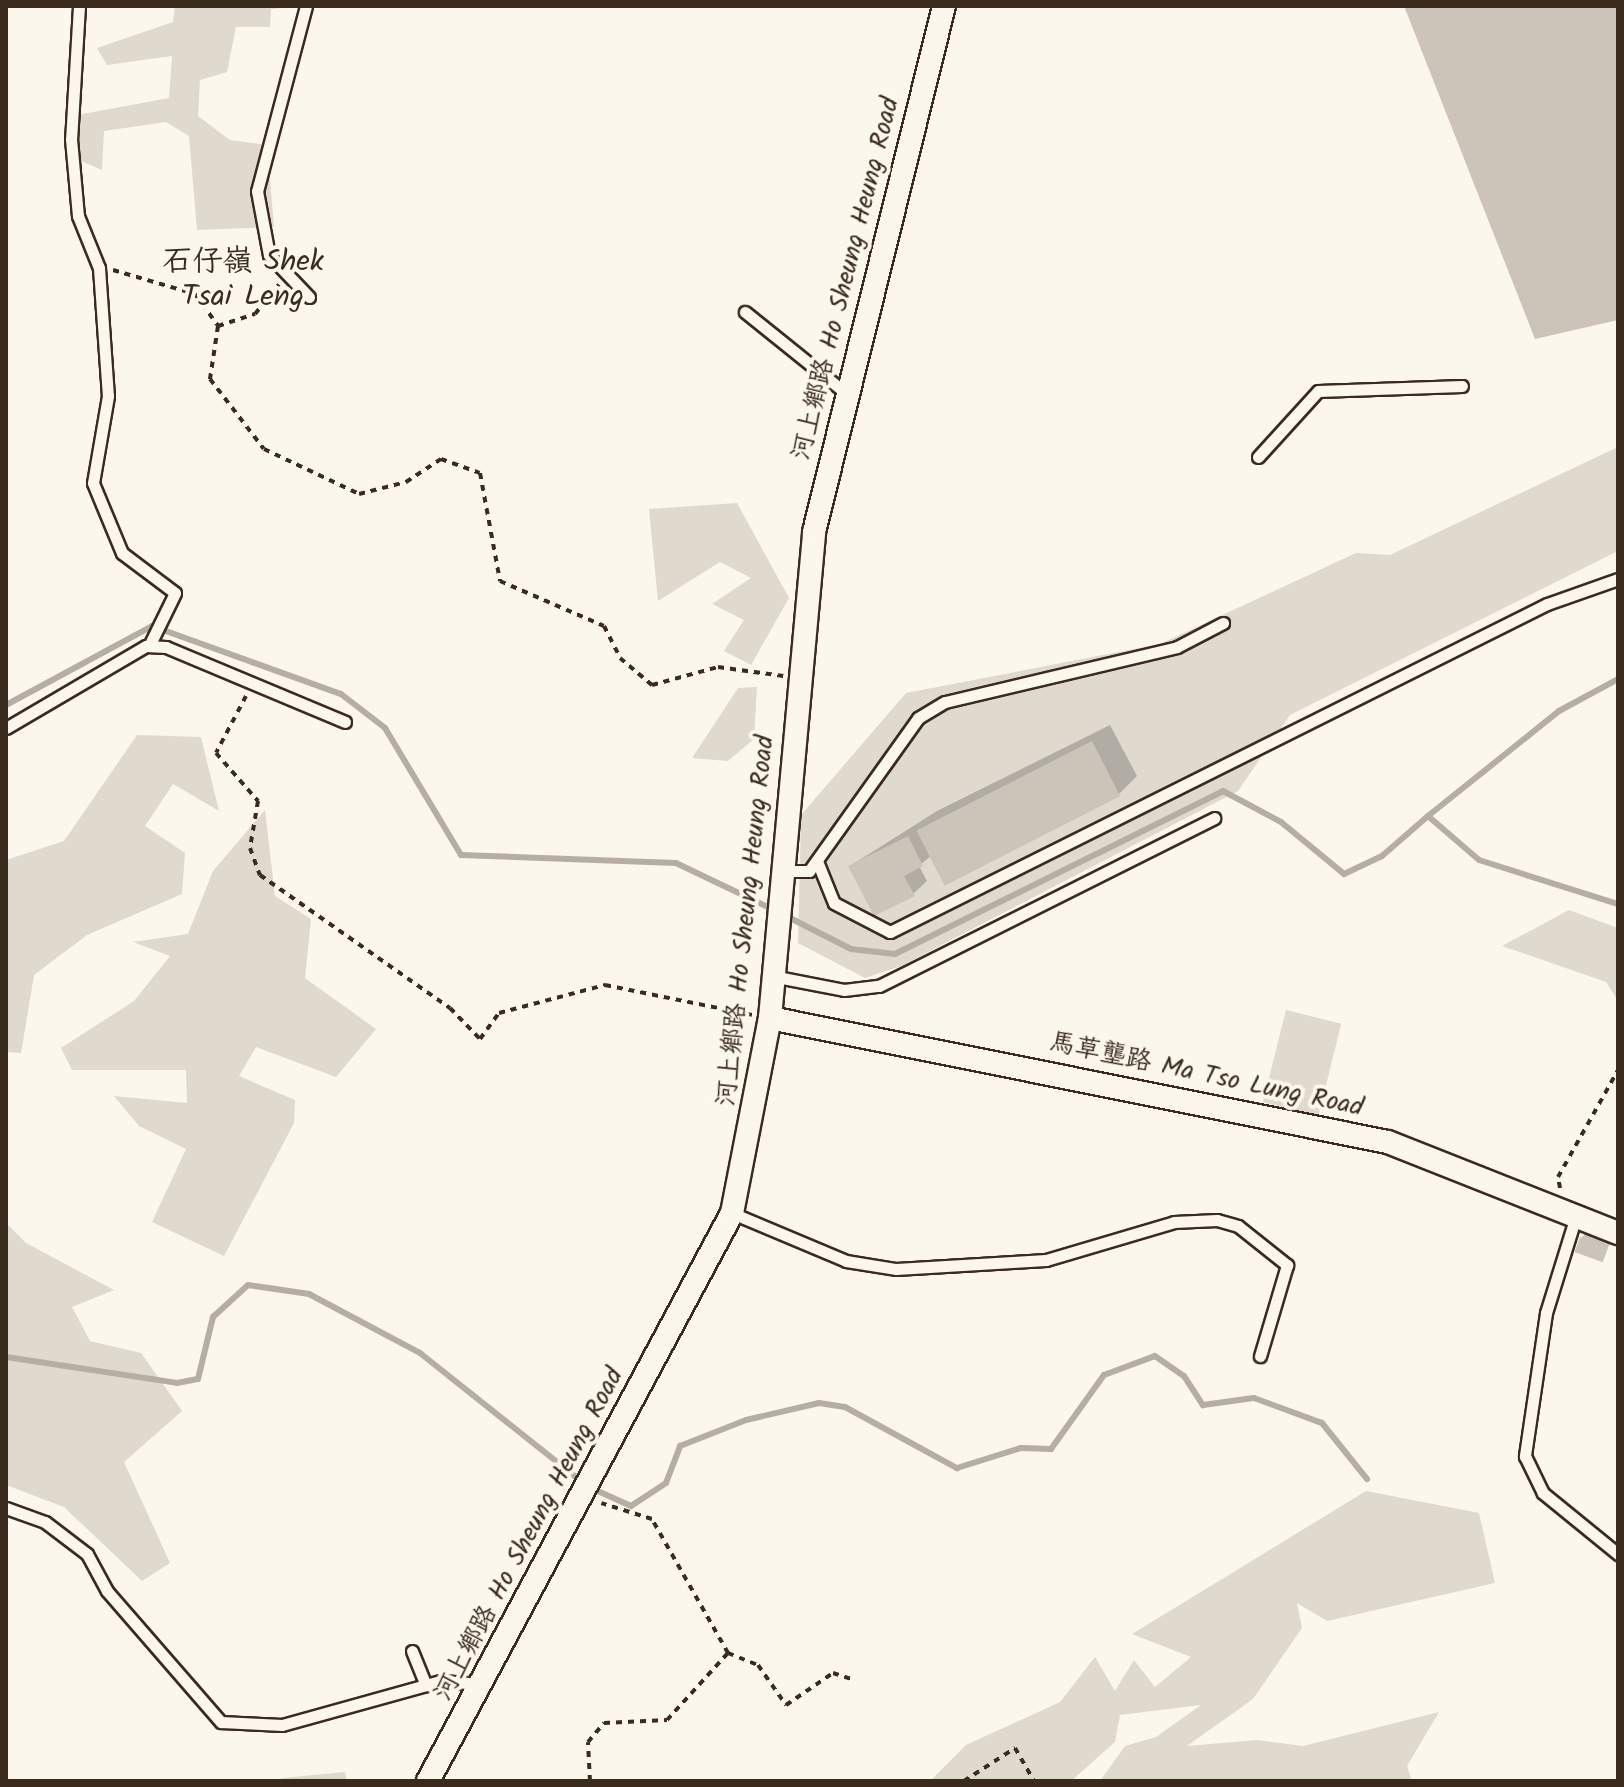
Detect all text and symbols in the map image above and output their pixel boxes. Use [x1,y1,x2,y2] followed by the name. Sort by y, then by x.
[787,94,907,464] street label: 河上鄉路 Ho Sheung Heung Road
[162,244,324,314] district label: 石仔嶺 Shek Tsai Leng
[712,734,782,1108] street label: 河上鄉路 Ho Sheung Heung Road
[1046,1027,1366,1125] street label: 馬草壟路 Ma Tso Lung Road
[429,1363,631,1707] street label: 河上鄉路 Ho Sheung Heung Road

